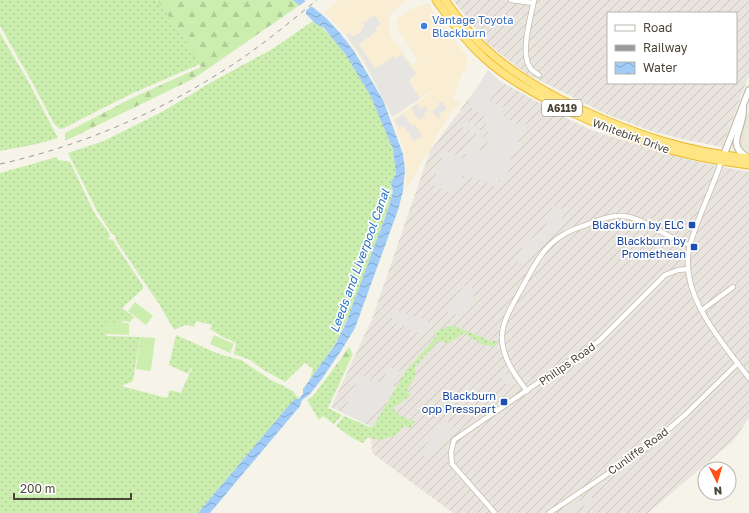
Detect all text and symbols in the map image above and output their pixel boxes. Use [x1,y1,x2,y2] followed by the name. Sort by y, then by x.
[607,12,737,84] legend
[432,13,513,39] place label: Vantage Toyota Blackburn
[643,20,672,35] text: Road
[419,21,429,31] marker: Vantage Toyota Blackburn
[643,40,688,55] text: Railway
[643,60,677,75] text: Water
[542,100,582,116] road number: A6119
[591,116,672,156] street label: Whitebirk Drive
[327,186,393,335] water label: Leeds and Liverpool Canal
[592,218,684,231] place label: Blackburn by ELC
[687,220,697,230] marker: Blackburn by ELC
[617,234,686,260] place label: Blackburn by Promethean
[689,242,699,252] marker: Blackburn by Promethean
[536,339,597,388] street label: Philips Road
[422,389,496,415] place label: Blackburn opp Presspart
[499,397,509,407] marker: Blackburn opp Presspart
[605,424,670,477] street label: Cunliffe Road
[697,461,737,501] north arrow
[14,475,131,501] scale bar
[20,481,55,496] text: 200 m
[713,485,723,498] text: N

